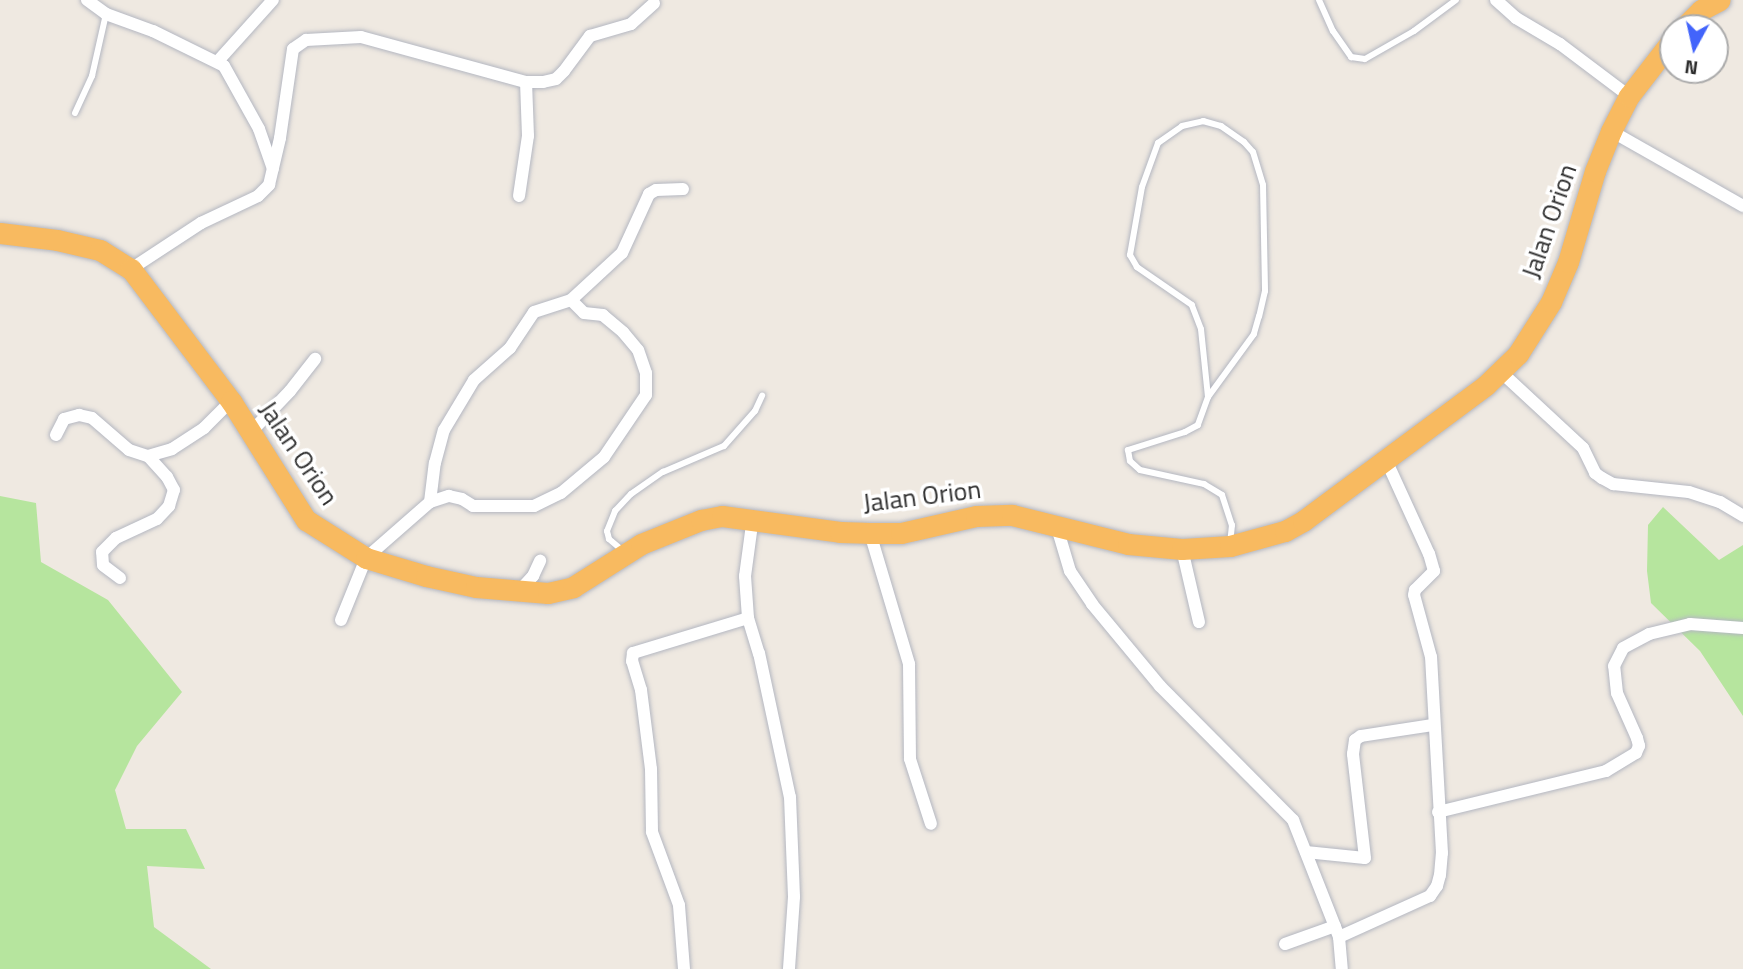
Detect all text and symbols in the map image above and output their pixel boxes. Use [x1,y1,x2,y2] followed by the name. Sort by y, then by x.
[1659,14,1729,84] north arrow
[1683,53,1700,84] text: N
[1515,160,1583,282] street label: Jalan Orion
[253,395,345,511] street label: Jalan Orion
[861,473,983,519] street label: Jalan Orion

